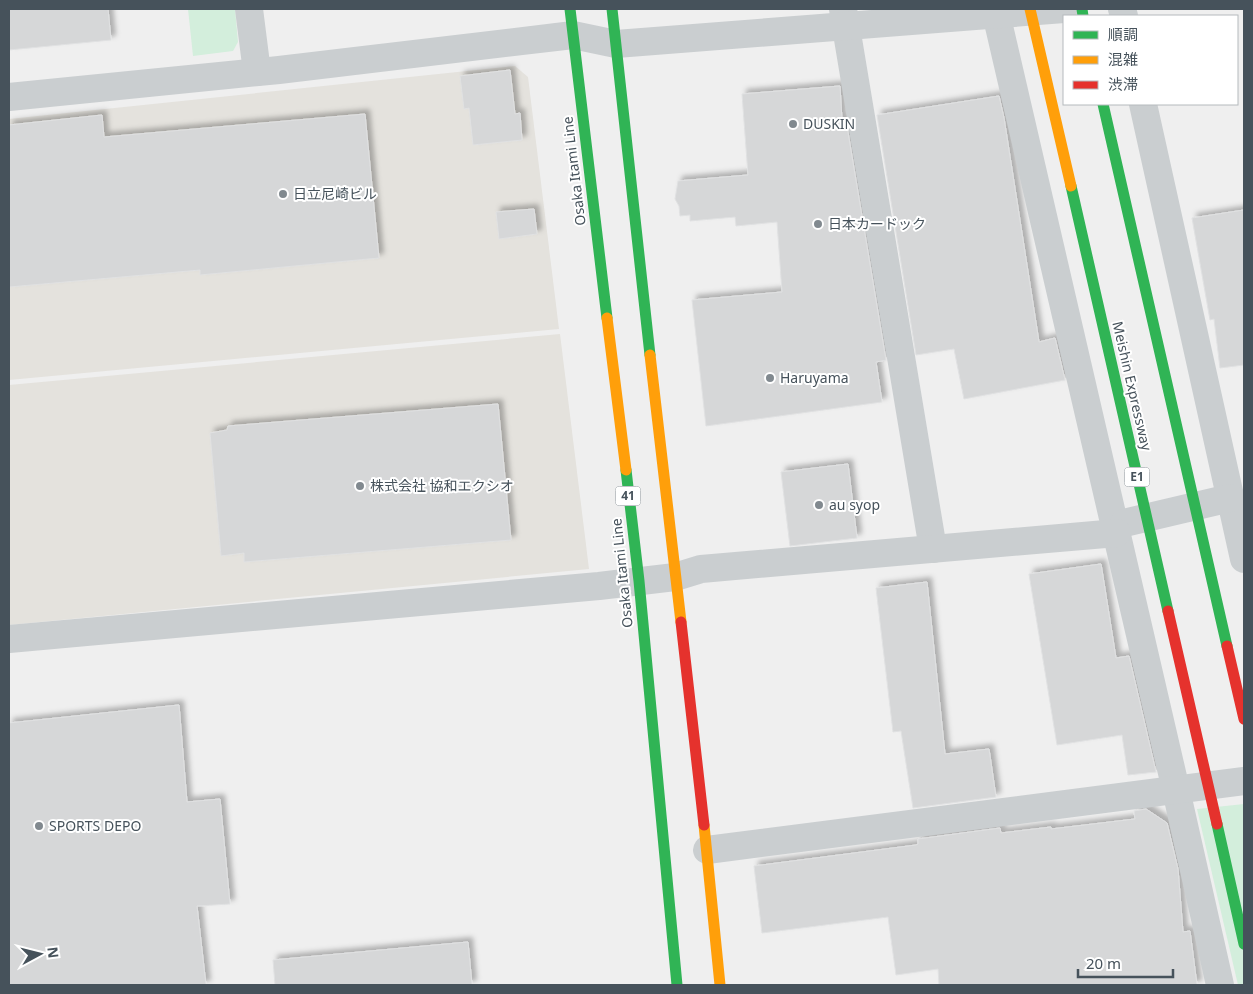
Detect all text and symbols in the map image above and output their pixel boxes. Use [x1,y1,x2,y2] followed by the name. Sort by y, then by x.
[1063,15,1238,105] legend
[1108,24,1138,44] text: 順調
[1108,49,1138,69] text: 混雑
[1108,74,1138,94] text: 渋滞
[803,114,855,133] place label: DUSKIN
[557,115,590,227] street label: Osaka Itami Line
[787,118,799,130] marker: DUSKIN
[293,184,377,203] place label: 日立尼崎ビル
[277,188,289,200] marker: 日立尼崎ビル
[828,214,926,233] place label: 日本カードック
[812,218,824,230] marker: 日本カードック
[1108,319,1157,453] street label: Meishin Expressway
[780,368,849,387] place label: Haruyama
[764,372,776,384] marker: Haruyama
[1124,468,1150,487] road number: E1
[370,476,514,495] place label: 株式会社 協和エクシオ
[354,480,366,492] marker: 株式会社 協和エクシオ
[616,486,640,506] road number: 41
[829,495,880,514] place label: au syop
[813,499,825,511] marker: au syop
[606,517,637,629] street label: Osaka Itami Line
[49,816,141,835] place label: SPORTS DEPO
[33,820,45,832] marker: SPORTS DEPO
[15,929,65,979] north arrow
[43,946,64,959] text: N
[1078,946,1173,978] scale bar
[1086,953,1121,973] text: 20 m

